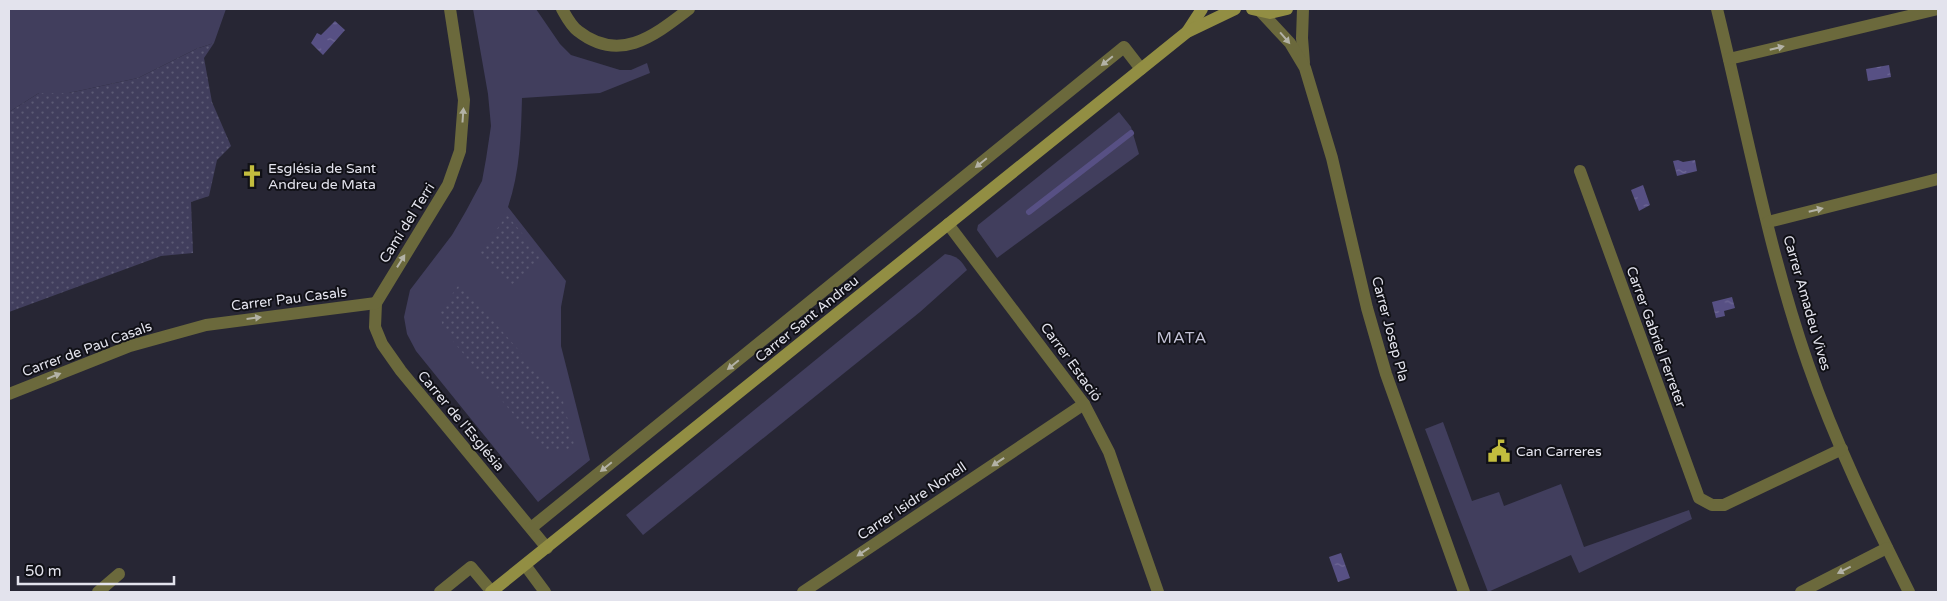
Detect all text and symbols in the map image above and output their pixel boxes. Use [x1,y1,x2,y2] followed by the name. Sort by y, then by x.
[1279,32,1291,44] one-way arrow
[1769,44,1784,52] one-way arrow
[1101,55,1114,66] one-way arrow
[459,106,467,122] one-way arrow
[975,158,988,169] one-way arrow
[268,160,377,193] place label: Església de Sant Andreu de Mata
[239,163,265,189] church icon: Església de Sant Andreu de Mata
[376,180,438,266] street label: Camí del Terri
[1808,206,1823,214] one-way arrow
[1780,233,1835,373] street label: Carrer Amadeu Vives
[396,255,405,268] one-way arrow
[1623,264,1690,411] street label: Carrer Gabriel Ferreter
[752,272,862,366] street label: Carrer Sant Andreu
[1368,275,1412,383] street label: Carrer Josep Pla
[230,283,348,315] street label: Carrer Pau Casals
[246,314,262,322] one-way arrow
[20,318,154,380] street label: Carrer de Pau Casals
[1037,319,1105,405] street label: Carrer Estació
[1156,328,1208,348] district label: MATA
[726,359,739,370] one-way arrow
[414,367,508,475] street label: Carrer de l'Església
[47,372,62,380] one-way arrow
[1486,438,1512,464] public building icon: Can Carreres
[1516,443,1602,460] place label: Can Carreres
[991,457,1005,467] one-way arrow
[854,458,970,544] street label: Carrer Isidre Nonell
[600,462,613,473] one-way arrow
[856,547,870,557] one-way arrow
[18,554,174,586] scale bar
[25,562,62,580] text: 50 m
[1837,566,1851,574] one-way arrow

